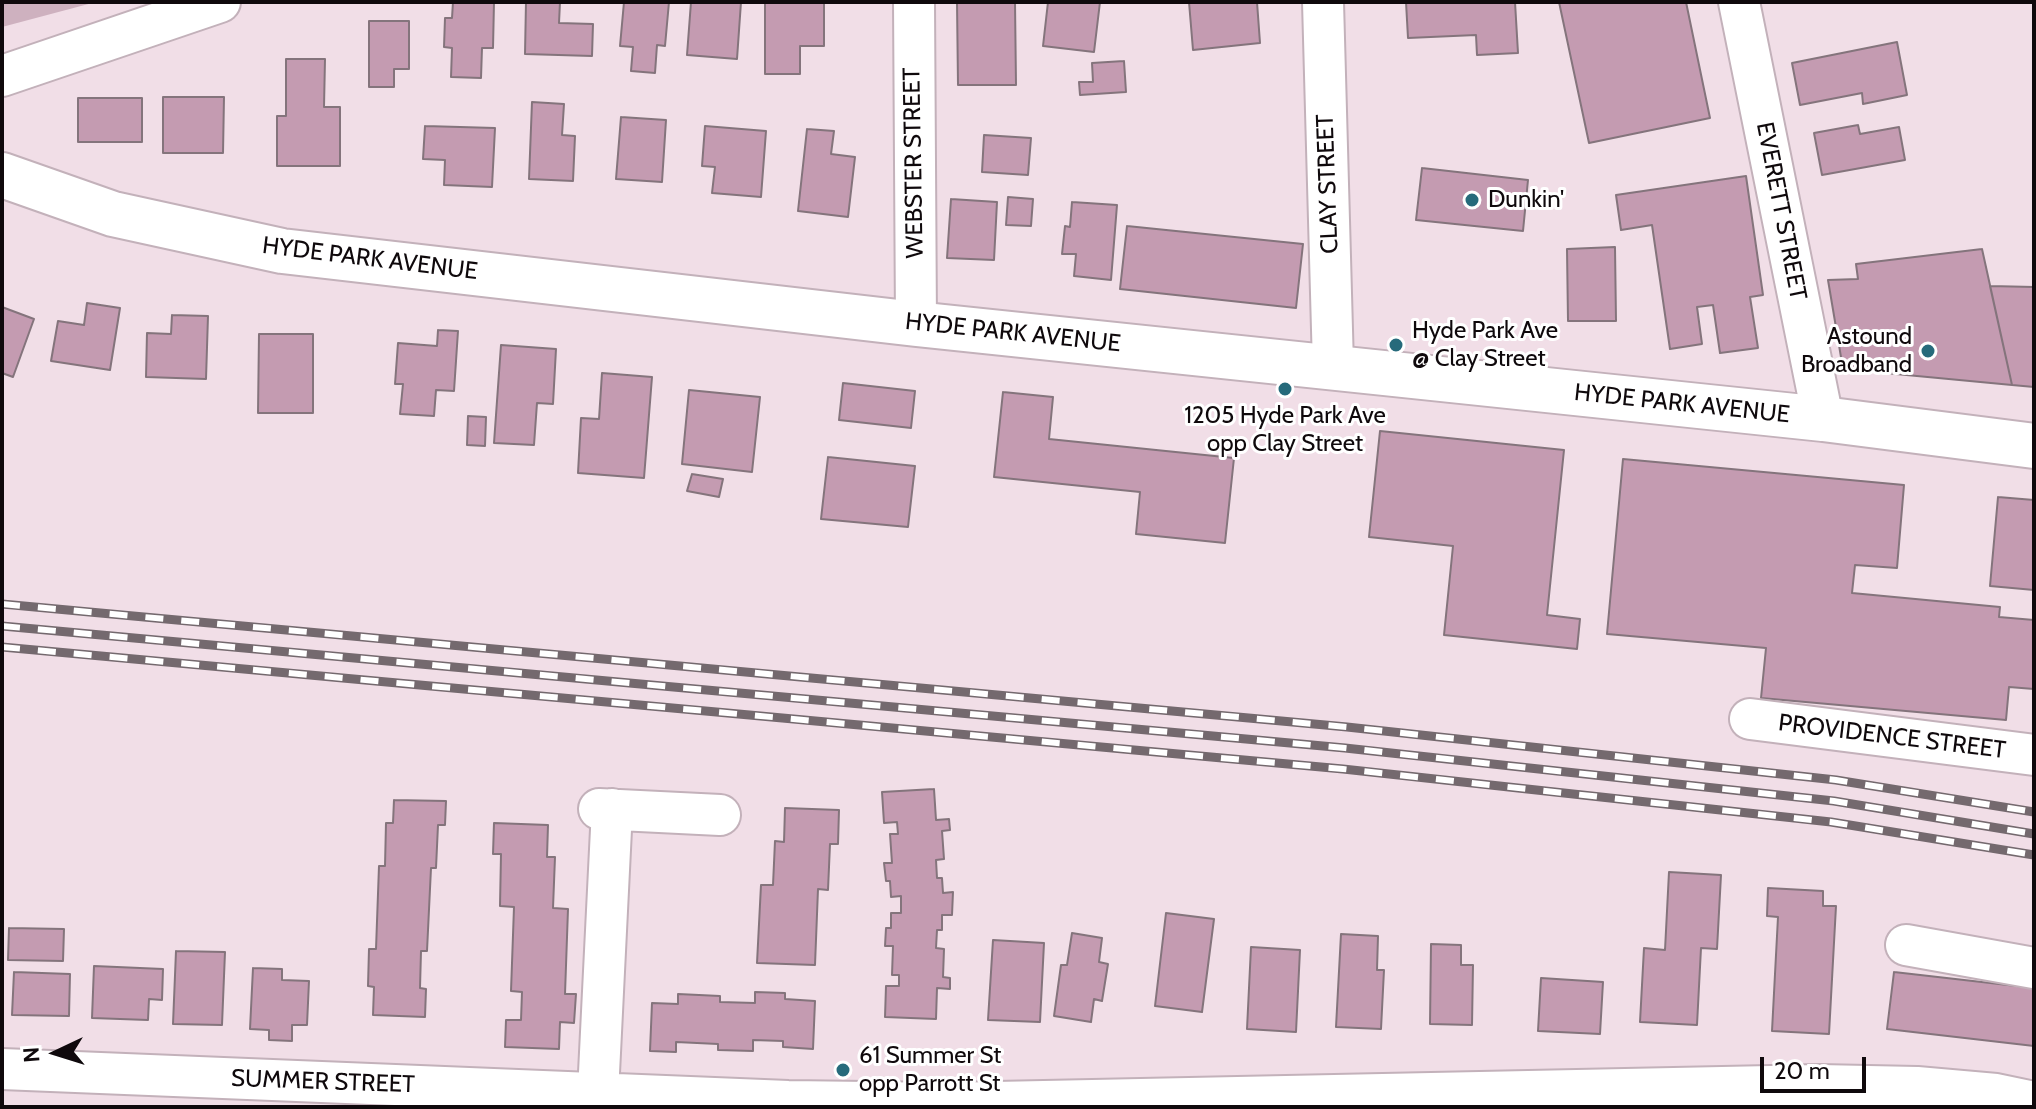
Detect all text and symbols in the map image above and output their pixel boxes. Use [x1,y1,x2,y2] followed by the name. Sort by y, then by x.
[898,67,930,259] street label: WEBSTER STREET
[1311,114,1345,254] street label: CLAY STREET
[1750,120,1812,302] street label: EVERETT STREET
[1488,186,1564,214] place label: Dunkin'
[1463,191,1481,209] marker: Dunkin'
[261,231,479,287] street label: HYDE PARK AVENUE
[904,307,1122,359] street label: HYDE PARK AVENUE
[1412,317,1558,373] place label: Hyde Park Ave @ Clay Street
[1801,323,1912,379] place label: Astound Broadband
[1387,336,1405,354] marker: Hyde Park Ave @ Clay Street
[1919,342,1937,360] marker: Astound Broadband
[1573,378,1791,430] street label: HYDE PARK AVENUE
[1276,380,1294,398] marker: 1205 Hyde Park Ave opp Clay Street
[1184,402,1386,458] place label: 1205 Hyde Park Ave opp Clay Street
[1777,709,2007,765] street label: PROVIDENCE STREET
[16,1013,96,1093] north arrow
[1764,1041,1870,1091] scale bar
[859,1042,1001,1098] place label: 61 Summer St opp Parrott St
[18,1046,46,1063] text: N
[1774,1056,1830,1085] text: 20 m
[834,1061,852,1079] marker: 61 Summer St opp Parrott St
[231,1064,415,1100] street label: SUMMER STREET

